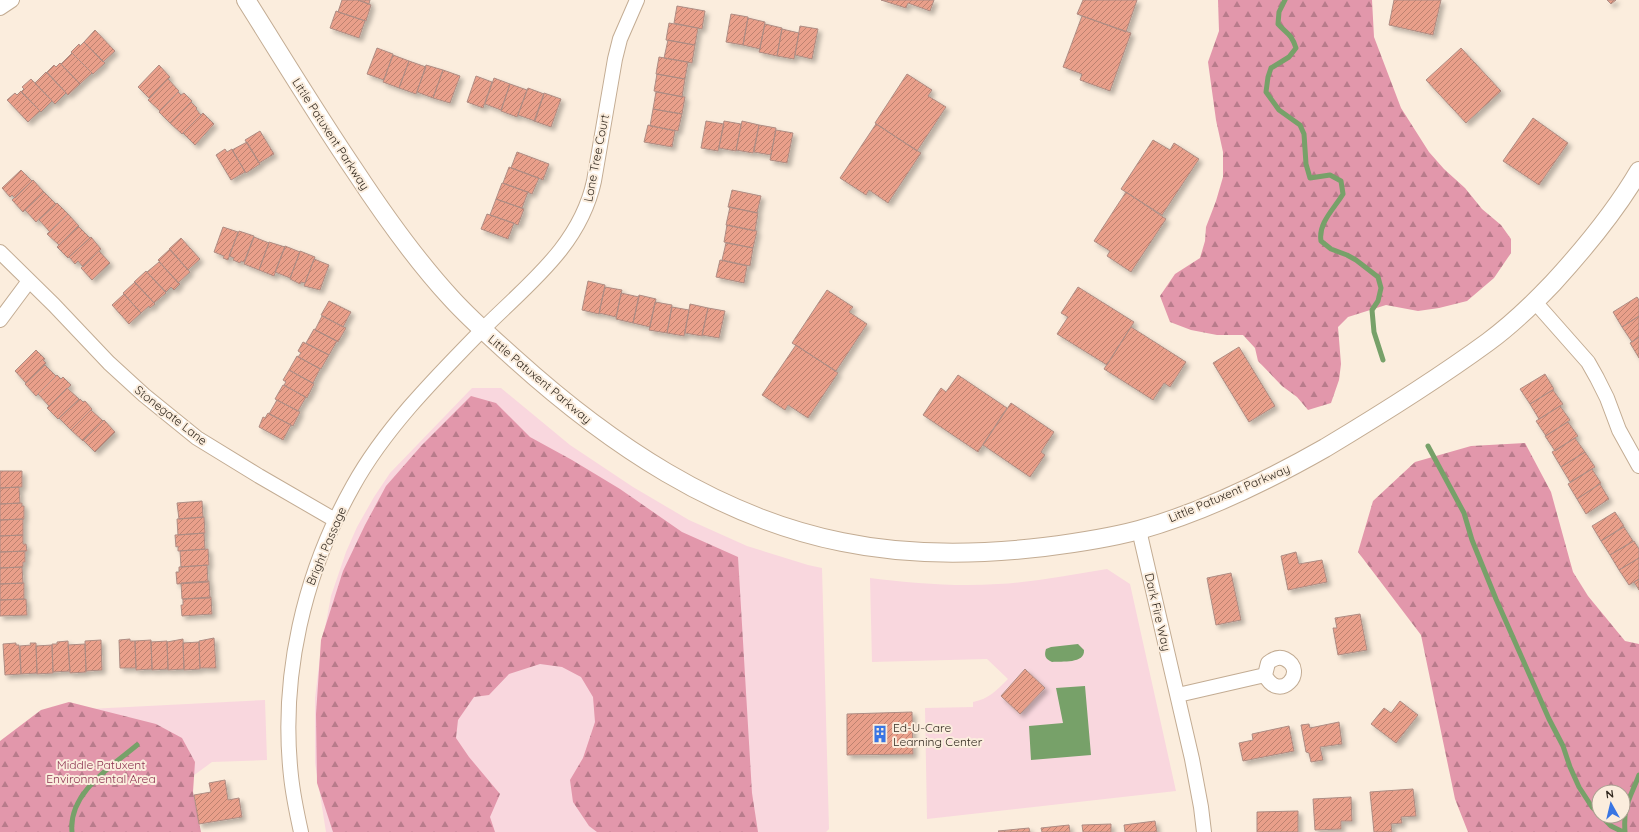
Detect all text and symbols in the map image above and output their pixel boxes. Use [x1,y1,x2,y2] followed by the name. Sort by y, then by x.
[289,75,373,193] street label: Little Patuxent Parkway
[580,113,612,203] street label: Lone Tree Court
[485,331,595,427] street label: Little Patuxent Parkway
[132,382,210,448] street label: Stonegate Lane
[1166,461,1292,525] street label: Little Patuxent Parkway
[303,504,349,587] street label: Bright Passage
[1142,572,1174,652] street label: Dark Fire Way
[893,720,983,749] place label: Ed-U-Care Learning Center
[870,724,890,744] building icon: Ed-U-Care Learning Center
[46,757,156,786] park label: Middle Patuxent Environmental Area
[1591,784,1631,824] north arrow
[1605,787,1615,802] text: N

